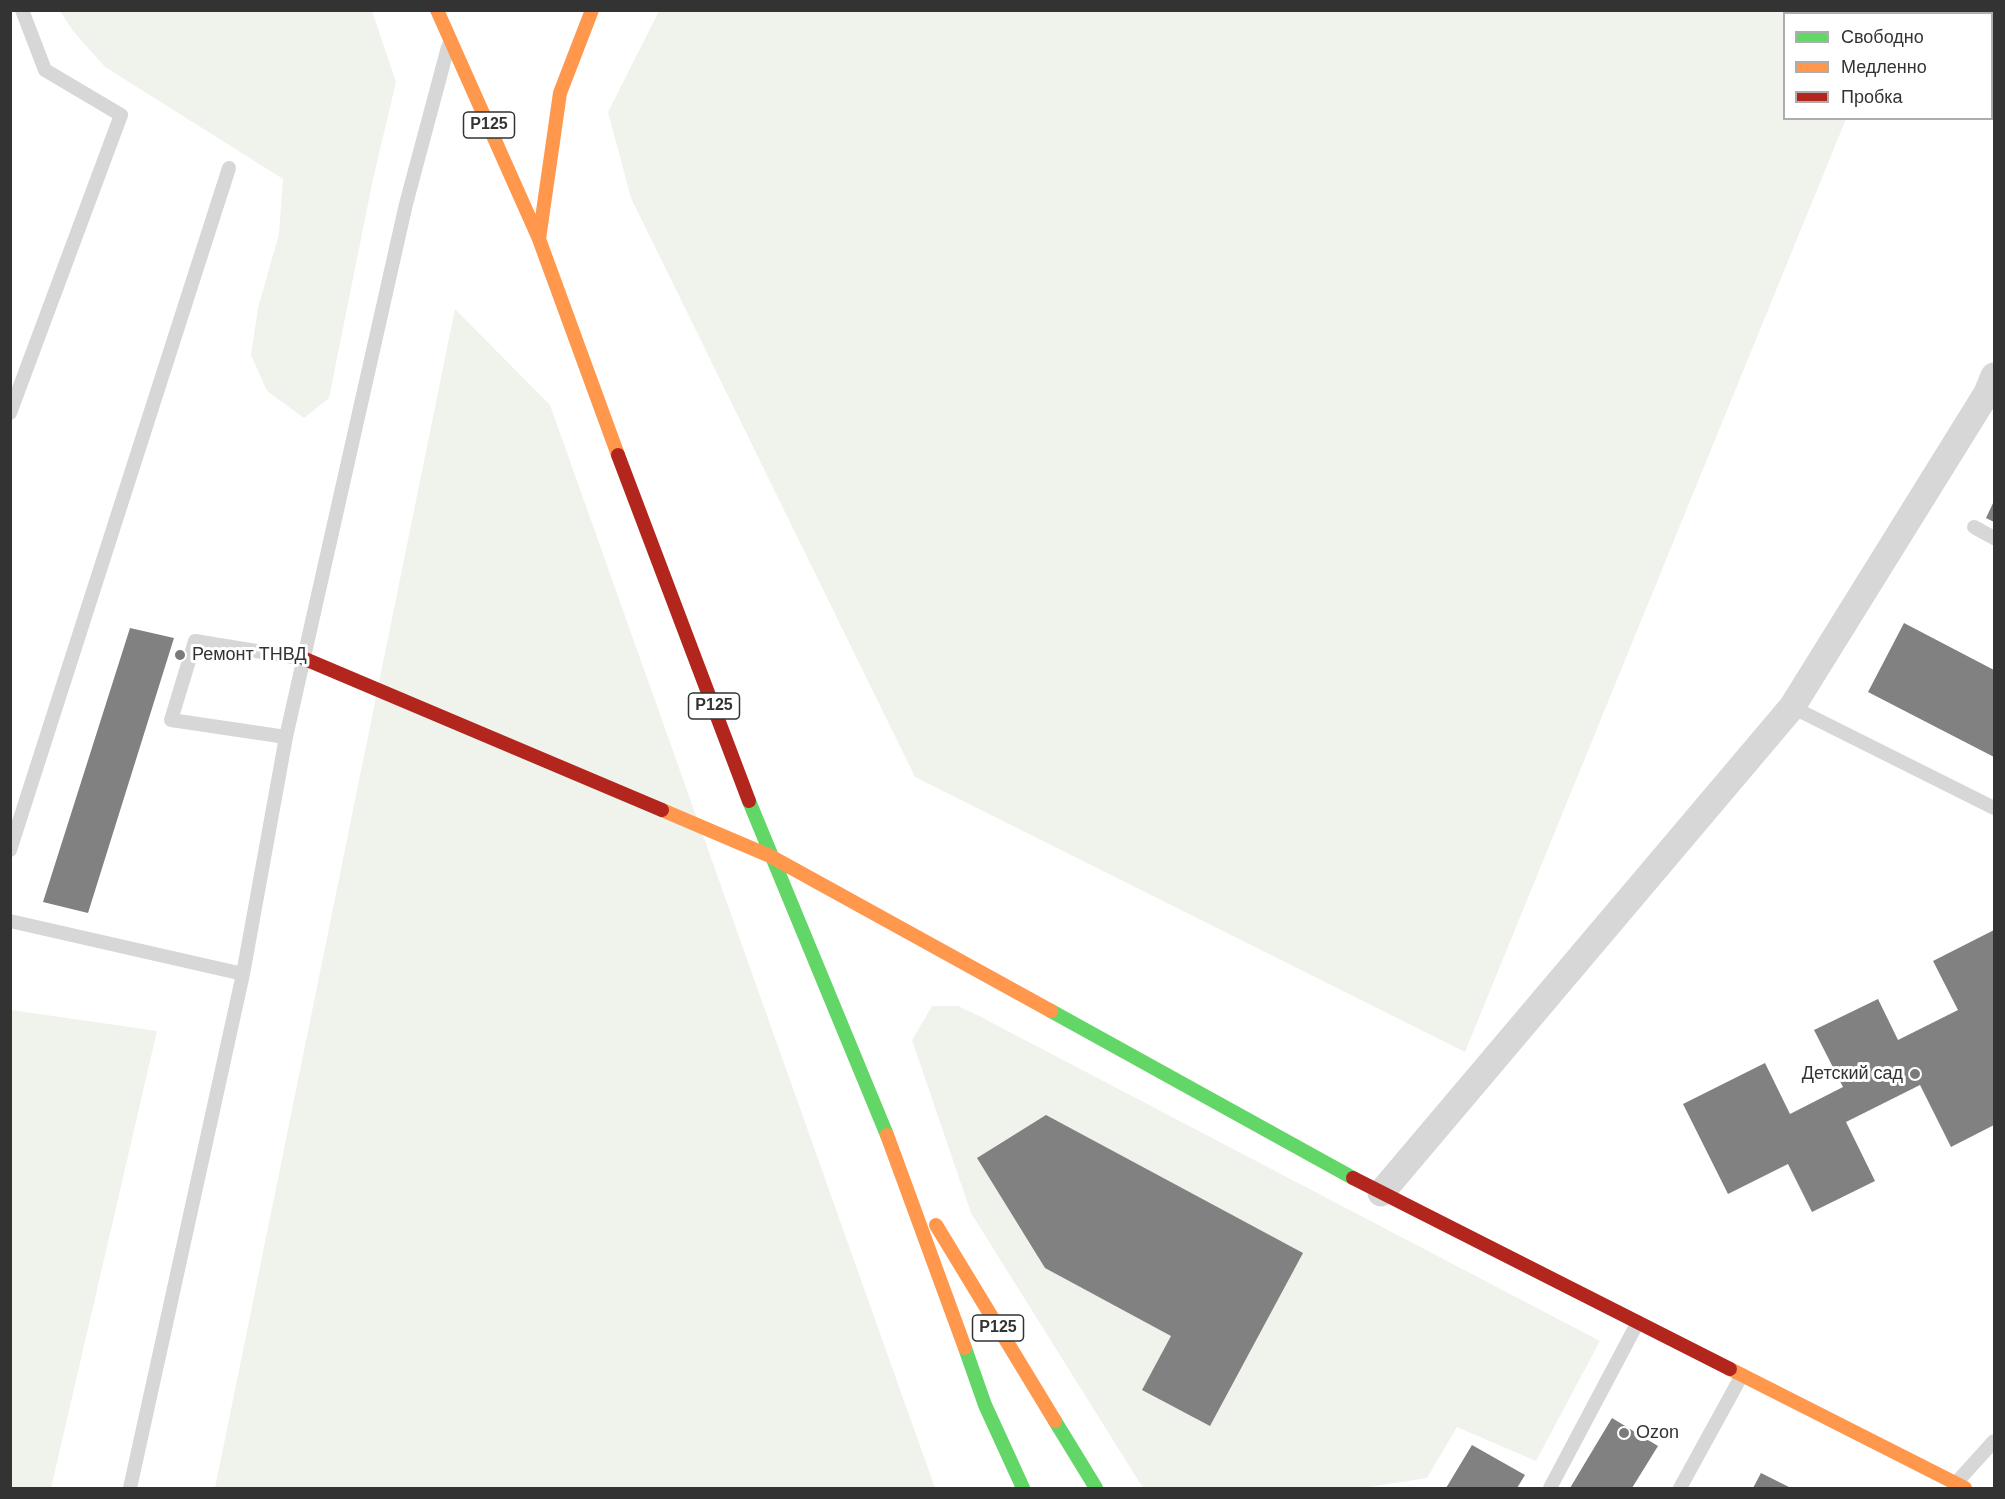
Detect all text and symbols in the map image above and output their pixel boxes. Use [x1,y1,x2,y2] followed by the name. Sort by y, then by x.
[1783,12,1993,120] legend
[1841,27,1924,47] text: Свободно
[1841,57,1927,77] text: Медленно
[1841,87,1903,107] text: Пробка
[464,112,514,138] road number: Р125
[192,644,307,666] place label: Ремонт ТНВД
[173,648,187,662] marker: Ремонт ТНВД
[688,693,740,719] road number: Р125
[1802,1063,1903,1085] place label: Детский сад
[1908,1067,1922,1081] marker: Детский сад
[972,1315,1024,1341] road number: Р125
[1636,1422,1679,1444] place label: Ozon
[1617,1426,1631,1440] marker: Ozon

